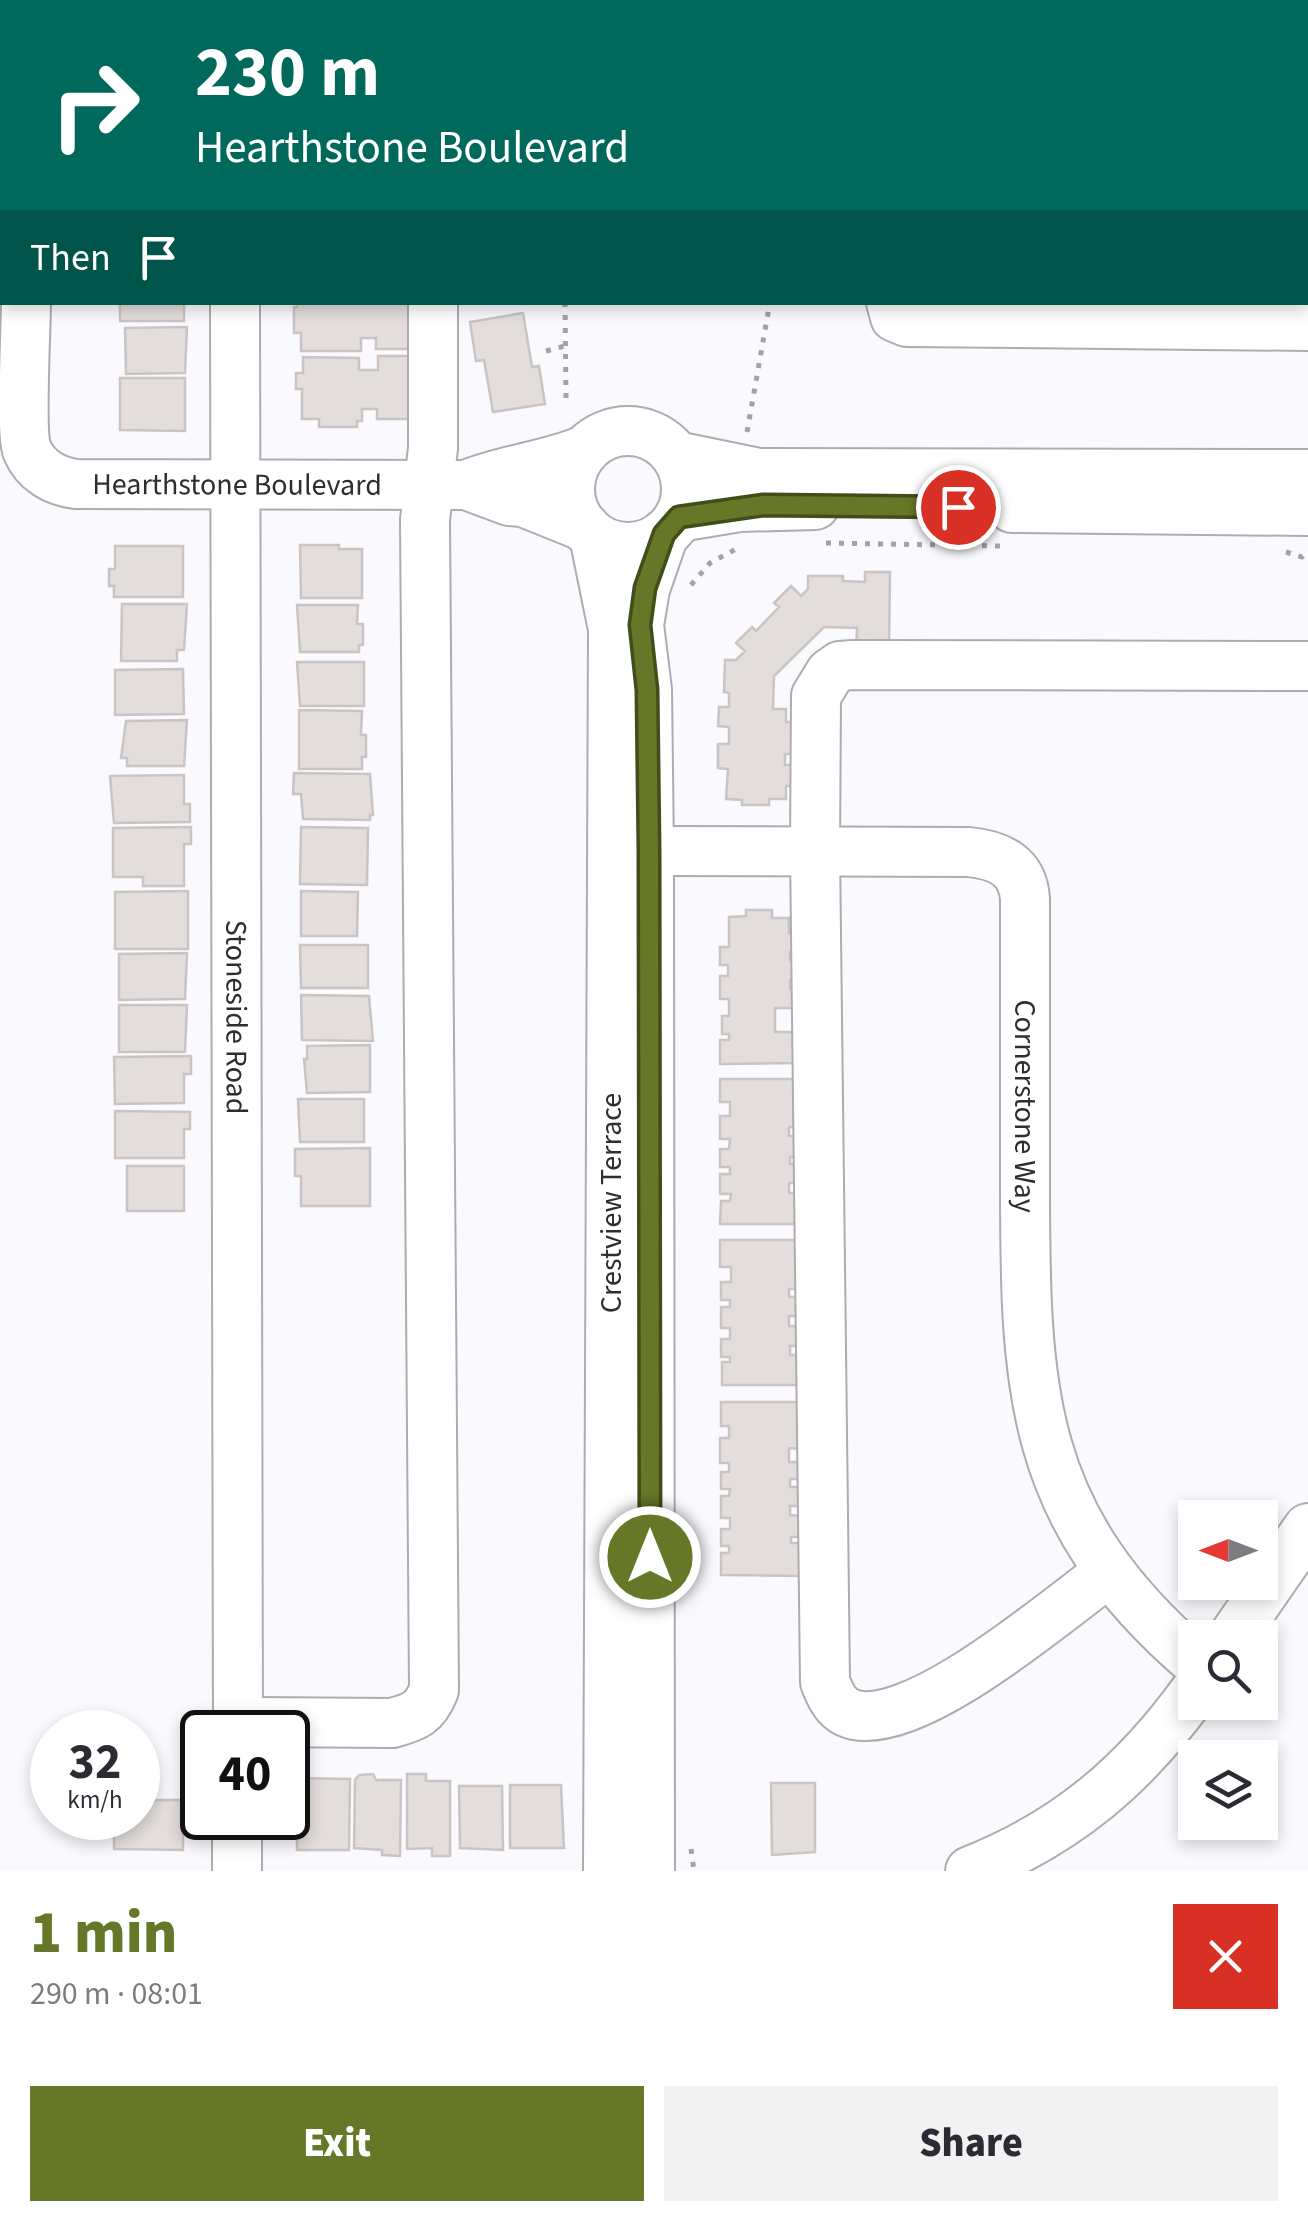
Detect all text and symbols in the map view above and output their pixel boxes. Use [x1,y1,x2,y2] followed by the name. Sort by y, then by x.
[195,23,380,123] text: 230 m
[30,40,160,170] icon: right
[195,116,629,180] text: Hearthstone Boulevard
[131,230,186,285] icon: arrive
[30,231,111,285] text: Then
[92,463,382,506] street label: Hearthstone Boulevard
[916,465,1001,550] pin
[931,480,986,535] icon: arrive
[215,920,258,1114] street label: Stoneside Road
[1003,999,1047,1213] street label: Cornerstone Way
[590,1093,633,1313] street label: Crestview Terrace
[1178,1500,1278,1600] north arrow
[1178,1500,1278,1840] map controls
[598,1505,702,1609] position arrow
[1178,1620,1278,1720] button: search
[180,1710,310,1840] speed limit sign: 40
[69,1727,121,1798] text: 32
[1178,1740,1278,1840] button: layers
[67,1782,123,1818] text: km/h
[30,1891,177,1976] text: 1 min
[1173,1904,1278,2009] button: close
[30,1971,203,2017] text: 290 m · 08:01
[30,2086,644,2201] button: Exit
[664,2086,1278,2201] button: Share

